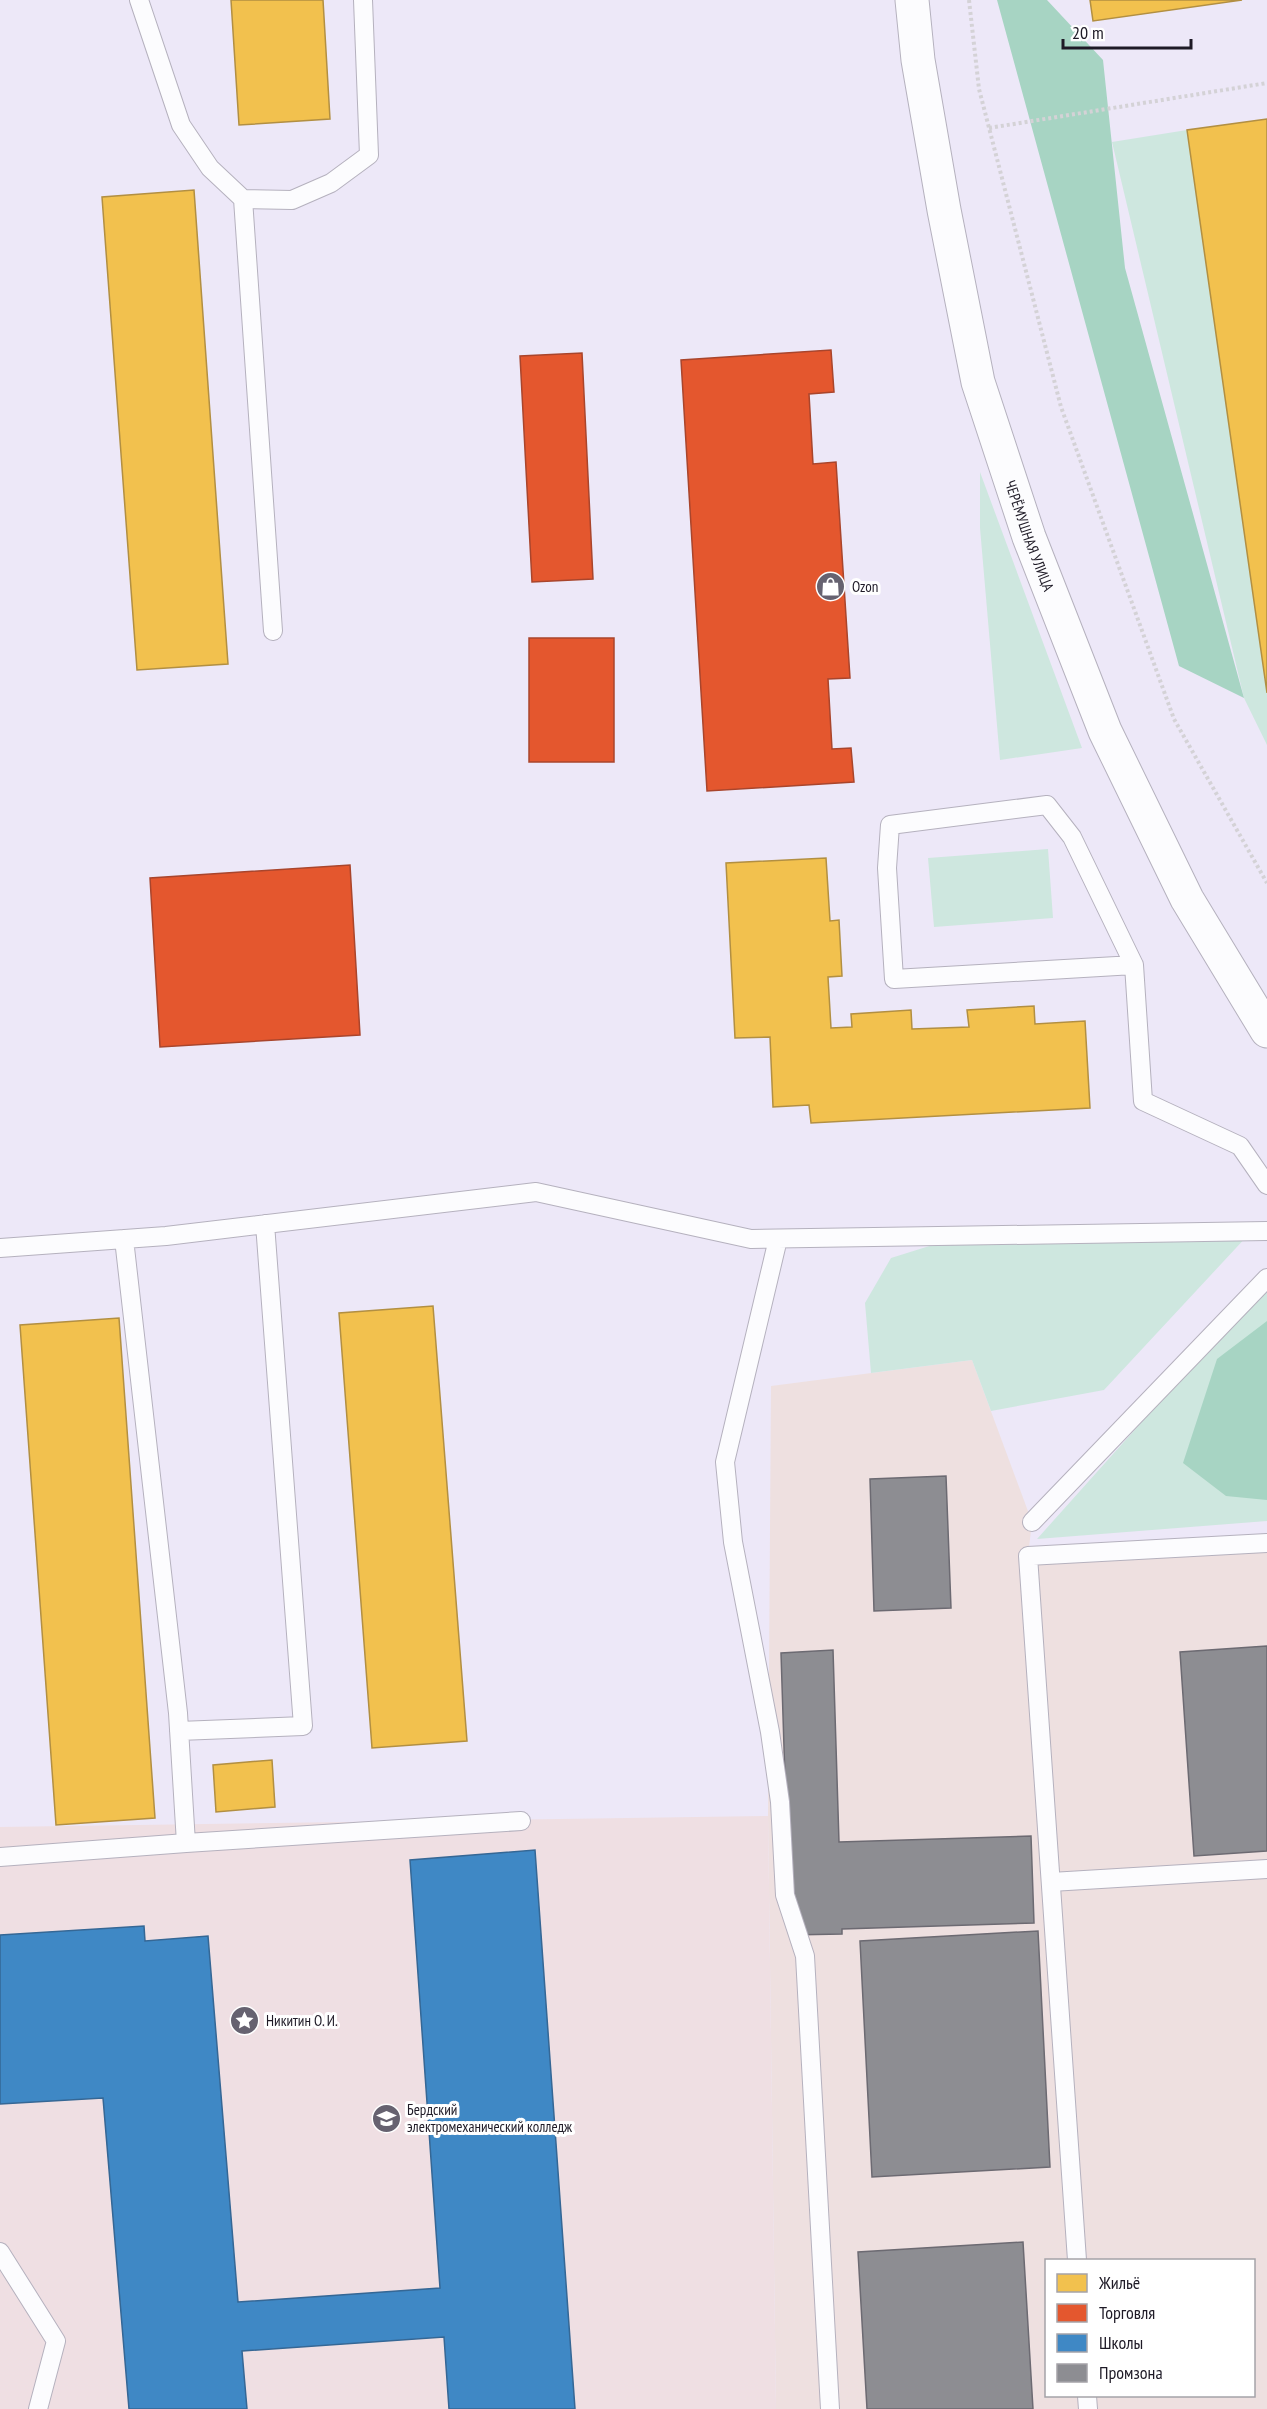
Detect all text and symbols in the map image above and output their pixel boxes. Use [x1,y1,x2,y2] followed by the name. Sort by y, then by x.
[1063,12,1190,50] scale bar
[1072,21,1104,44] text: 20 m
[1001,478,1059,594] street label: ЧЕРЁМУШНАЯ УЛИЦА
[815,570,847,602] shop icon: Ozon
[852,577,878,596] place label: Ozon
[229,2004,261,2036] place icon: Никитин О. И.
[266,2011,338,2030] place label: Никитин О. И.
[407,2100,573,2136] place label: Бердский электромеханический колледж
[370,2102,402,2134] school or university icon: Бердский электромеханический колледж
[1045,2259,1255,2397] legend
[1098,2271,1140,2294] text: Жильё
[1099,2301,1155,2324] text: Торговля
[1099,2331,1143,2354] text: Школы
[1099,2361,1163,2384] text: Промзона

